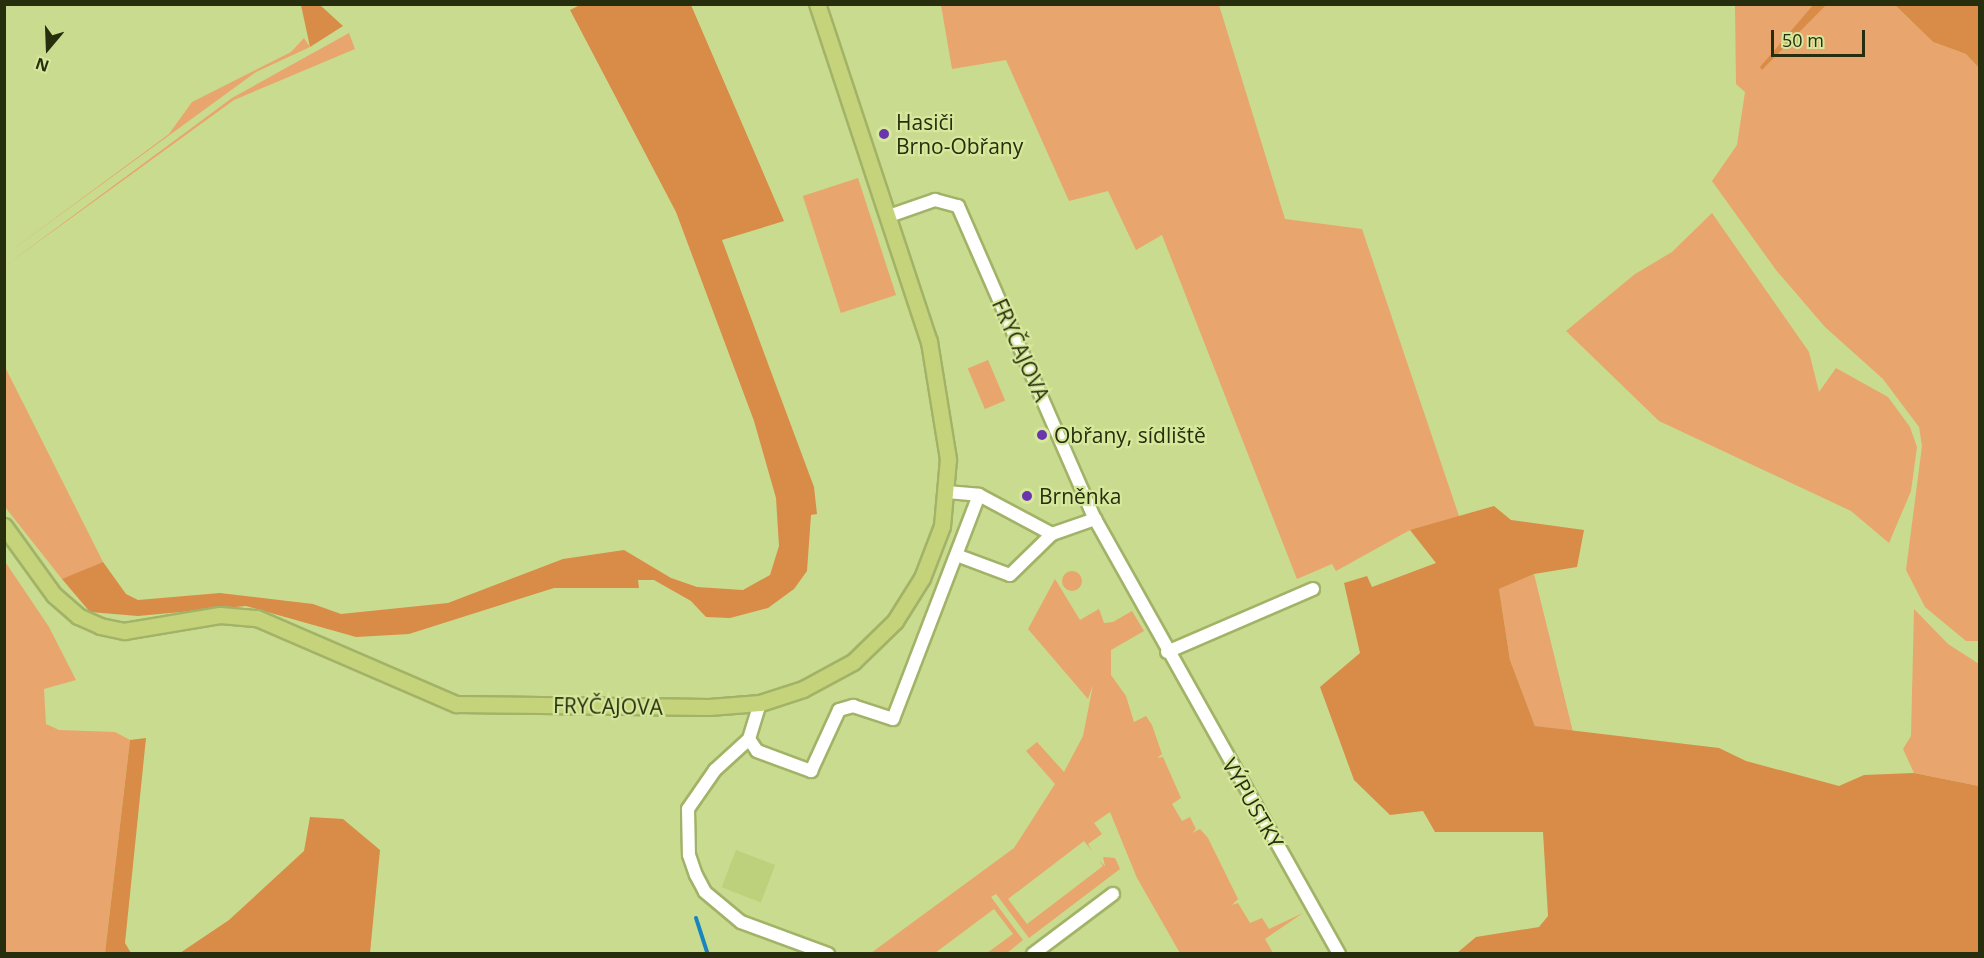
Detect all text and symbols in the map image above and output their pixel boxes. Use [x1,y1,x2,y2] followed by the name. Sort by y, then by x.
[18,18,78,78] north arrow
[1774,18,1868,56] scale bar
[1782,28,1824,52] text: 50 m
[32,53,52,78] text: N
[896,109,1023,159] place label: Hasiči Brno-Obřany
[877,127,891,141] marker: Hasiči Brno-Obřany
[987,295,1055,405] street label: FRYČAJOVA
[1054,422,1206,448] place label: Obřany, sídliště
[1035,428,1049,442] marker: Obřany, sídliště
[1039,483,1121,509] place label: Brněnka
[1020,489,1034,503] marker: Brněnka
[553,692,663,720] street label: FRYČAJOVA
[1217,753,1289,853] street label: VÝPUSTKY

